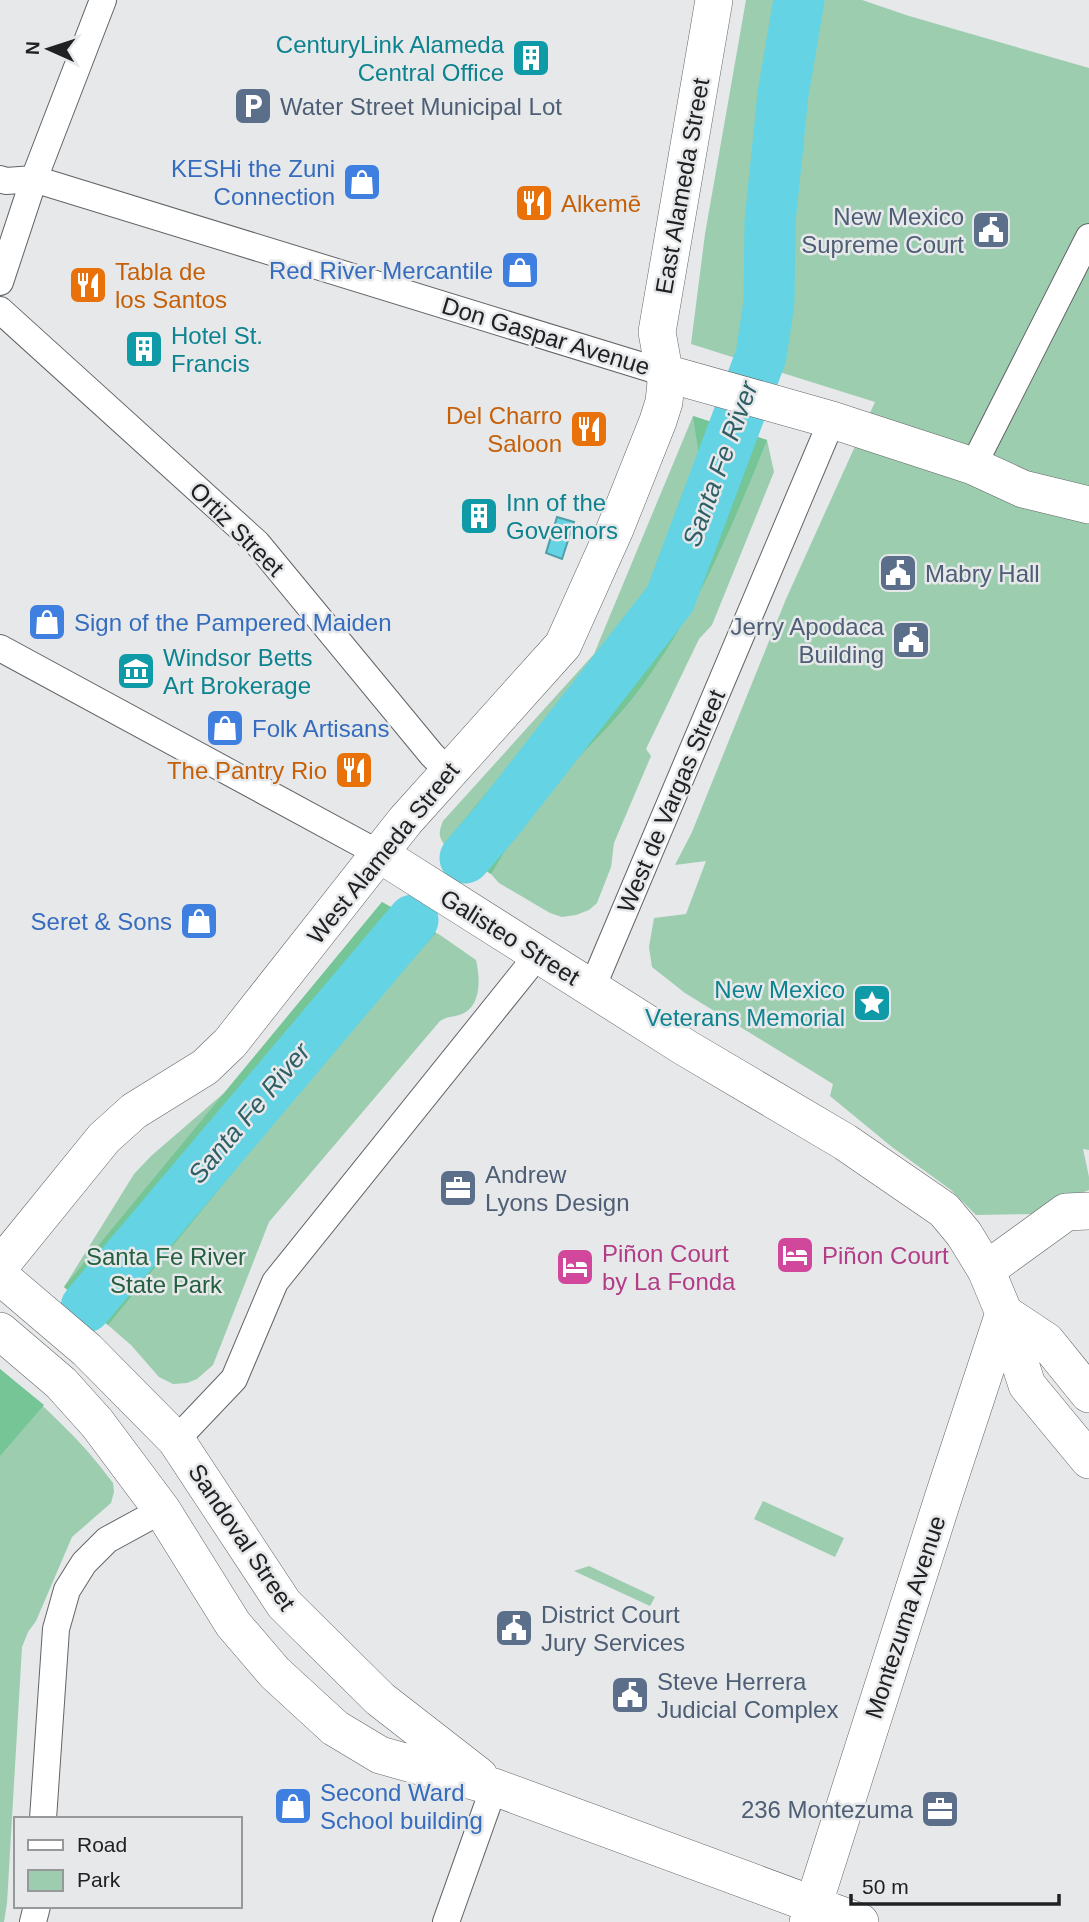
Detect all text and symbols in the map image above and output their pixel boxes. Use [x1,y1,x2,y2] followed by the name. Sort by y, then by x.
[14,14,84,84] north arrow
[276,31,505,86] place label: CenturyLink Alameda Central Office
[510,37,552,79] building icon: CenturyLink Alameda Central Office
[22,41,43,56] text: N
[650,76,714,296] street label: East Alameda Street
[232,85,274,127] parking icon: Water Street Municipal Lot
[280,93,562,120] place label: Water Street Municipal Lot
[171,155,335,210] place label: KESHi the Zuni Connection
[341,161,383,203] shop icon: KESHi the Zuni Connection
[513,182,555,224] restaurant icon: Alkemē
[561,190,641,217] place label: Alkemē
[801,203,964,258] place label: New Mexico Supreme Court
[970,209,1012,251] public building icon: New Mexico Supreme Court
[499,249,541,291] shop icon: Red River Mercantile
[269,257,493,284] place label: Red River Mercantile
[115,258,227,313] place label: Tabla de los Santos
[67,264,109,306] restaurant icon: Tabla de los Santos
[439,292,653,380] street label: Don Gaspar Avenue
[171,322,263,377] place label: Hotel St. Francis
[123,328,165,370] building icon: Hotel St. Francis
[676,376,764,551] water label: Santa Fe River
[446,402,562,457] place label: Del Charro Saloon
[568,408,610,450] restaurant icon: Del Charro Saloon
[185,477,290,582] street label: Ortiz Street
[506,489,618,544] place label: Inn of the Governors
[458,495,500,537] building icon: Inn of the Governors
[877,552,919,594] public building icon: Mabry Hall
[925,560,1040,587] place label: Mabry Hall
[26,601,68,643] shop icon: Sign of the Pampered Maiden
[74,609,392,636] place label: Sign of the Pampered Maiden
[731,613,885,668] place label: Jerry Apodaca Building
[890,619,932,661] public building icon: Jerry Apodaca Building
[163,644,312,699] place label: Windsor Betts Art Brokerage
[115,650,157,692] museum icon: Windsor Betts Art Brokerage
[612,685,730,916] street label: West de Vargas Street
[204,707,246,749] shop icon: Folk Artisans
[252,715,389,742] place label: Folk Artisans
[333,749,375,791] restaurant icon: The Pantry Rio
[167,757,327,784] place label: The Pantry Rio
[302,757,464,949] street label: West Alameda Street
[436,883,585,991] street label: Galisteo Street
[178,900,220,942] shop icon: Seret & Sons
[31,908,172,935] place label: Seret & Sons
[645,976,845,1031] place label: New Mexico Veterans Memorial
[851,982,893,1024] place icon: New Mexico Veterans Memorial
[182,1036,317,1189] water label: Santa Fe River
[485,1161,630,1216] place label: Andrew Lyons Design
[437,1167,479,1209] office icon: Andrew Lyons Design
[774,1234,816,1276] hotel icon: Piñon Court
[602,1240,736,1295] place label: Piñon Court by La Fonda
[822,1242,949,1269] place label: Piñon Court
[86,1243,246,1298] park label: Santa Fe River State Park
[554,1246,596,1288] hotel icon: Piñon Court by La Fonda
[183,1459,301,1616] street label: Sandoval Street
[859,1512,951,1722] street label: Montezuma Avenue
[541,1601,685,1656] place label: District Court Jury Services
[493,1607,535,1649] public building icon: District Court Jury Services
[657,1668,838,1723] place label: Steve Herrera Judicial Complex
[609,1674,651,1716] public building icon: Steve Herrera Judicial Complex
[320,1779,483,1834] place label: Second Ward School building
[272,1785,314,1827] shop icon: Second Ward School building
[919,1788,961,1830] office icon: 236 Montezuma
[741,1796,914,1823] place label: 236 Montezuma
[14,1817,242,1908] legend
[77,1833,127,1856] text: Road
[851,1862,1059,1906] scale bar
[77,1868,121,1891] text: Park
[862,1875,909,1898] text: 50 m

